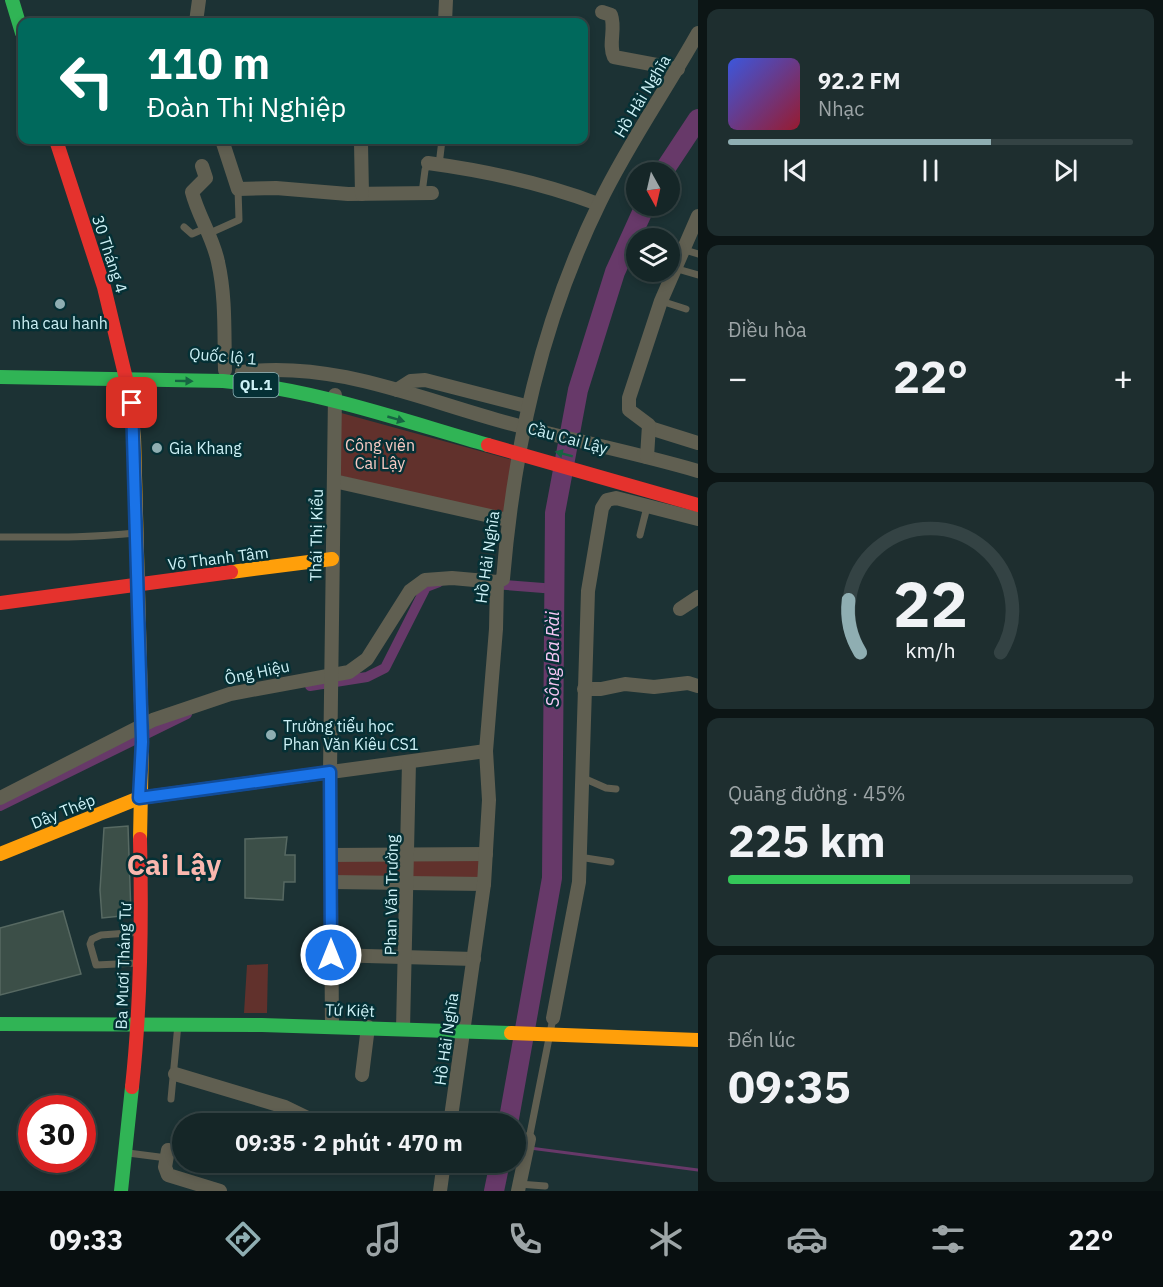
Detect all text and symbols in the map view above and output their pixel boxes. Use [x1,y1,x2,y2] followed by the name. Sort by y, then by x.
[147,36,270,91] text: 110 m
[48,42,126,120] icon: left
[609,51,675,141] street label: Hồ Hải Nghĩa
[818,66,901,95] text: 92.2 FM
[147,89,346,124] text: Đoàn Thị Nghiệp
[818,95,864,122] text: Nhạc
[779,154,812,187] icon: previous
[914,154,947,187] icon: pause
[1049,154,1082,187] icon: next
[626,162,680,216] north arrow
[626,162,680,282] map controls
[88,213,132,295] street label: 30 Tháng 4
[626,228,680,282] button: layers
[53,297,67,311] marker: nha cau hanh
[12,313,108,333] place label: nha cau hanh
[728,316,807,343] text: Điều hòa
[188,343,258,369] street label: Quốc lộ 1
[893,347,968,405] text: 22°
[728,356,748,399] text: −
[1113,356,1133,399] text: +
[234,373,278,397] road number: QL.1
[175,376,194,386] one-way arrow
[106,377,157,428] pin
[115,386,148,419] icon: arrive
[387,415,405,424] one-way arrow
[526,418,610,458] street label: Cầu Cai Lậy
[345,435,415,473] park label: Công viên Cai Lậy
[169,438,242,458] place label: Gia Khang
[150,441,164,455] marker: Gia Khang
[555,449,573,458] one-way arrow
[305,489,327,581] street label: Thái Thị Kiểu
[471,509,503,604] street label: Hồ Hải Nghĩa
[167,542,269,574] street label: Võ Thanh Tâm
[893,563,968,644] text: 22
[541,611,564,707] water label: Sông Ba Rài
[905,636,956,664] text: km/h
[223,655,291,689] street label: Ông Hiệu
[283,716,419,754] place label: Trường tiểu học Phan Văn Kiêu CS1
[264,728,278,742] marker: Trường tiểu học Phan Văn Kiêu CS1
[728,780,905,807] text: Quãng đường · 45%
[28,789,98,833] street label: Dây Thép
[728,811,886,869] text: 225 km
[380,834,402,956] street label: Phan Văn Trường
[127,846,221,883] district label: Cai Lậy
[111,901,135,1030] street label: Ba Mươi Tháng Tư
[299,923,363,987] position arrow
[430,991,462,1086] street label: Hồ Hải Nghĩa
[325,999,375,1021] street label: Tứ Kiệt
[728,1026,795,1053] text: Đến lúc
[728,1057,851,1115] text: 09:35
[18,1095,96,1173] speed limit sign: 30
[235,1128,463,1157] text: 09:35 · 2 phút · 470 m
[222,1218,264,1260] icon: directions
[363,1218,405,1260] icon: music
[504,1218,546,1260] icon: phone
[645,1218,687,1260] icon: climate
[786,1218,828,1260] icon: car
[927,1218,969,1260] icon: filters
[50,1222,123,1257] text: 09:33
[1068,1222,1113,1257] text: 22°

